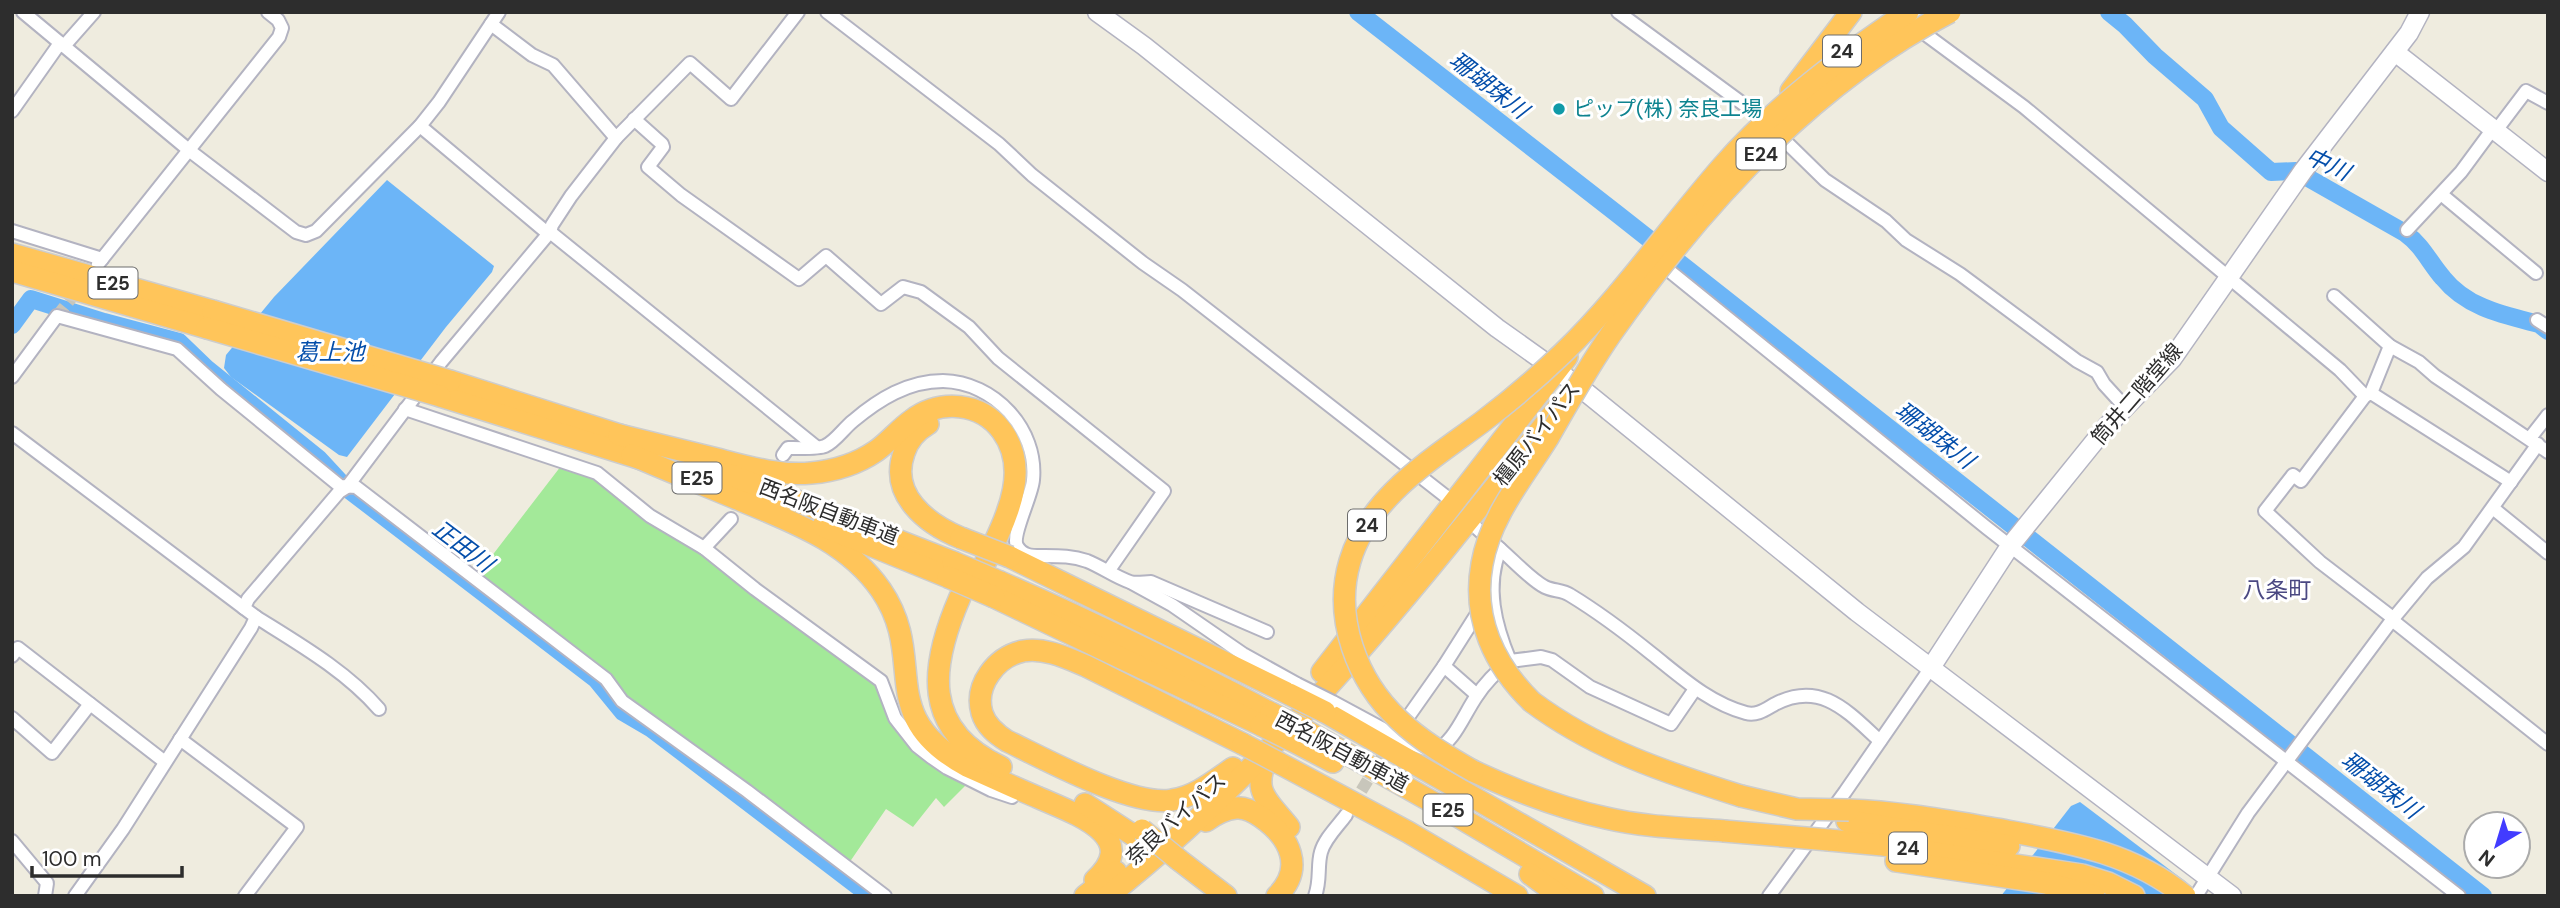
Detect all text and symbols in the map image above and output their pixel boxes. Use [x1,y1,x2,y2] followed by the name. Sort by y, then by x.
[1823,36,1861,66] road number: 24
[1444,45,1537,127] water label: 珊瑚珠川
[1573,95,1762,123] place label: ピップ(株) 奈良工場
[1551,101,1567,117] marker: ピップ(株) 奈良工場
[1736,138,1786,170] road number: E24
[2301,141,2358,189] water label: 中川
[88,268,138,298] road number: E25
[296,337,367,367] water label: 葛上池
[2085,337,2189,451] street label: 筒井二階堂線
[1487,376,1587,492] street label: 橿原バイパス
[1890,395,1983,477] water label: 珊瑚珠川
[672,463,722,494] road number: E25
[755,473,903,551] street label: 西名阪自動車道
[1348,510,1386,540] road number: 24
[426,513,502,581] water label: 正田川
[2243,575,2312,605] district label: 八条町
[1271,705,1413,799] street label: 西名阪自動車道
[2336,745,2429,827] water label: 珊瑚珠川
[1120,767,1232,871] street label: 奈良バイパス
[1424,794,1472,825] road number: E25
[2462,810,2532,880] north arrow
[1889,832,1927,863] road number: 24
[32,834,182,878] scale bar
[2474,844,2500,872] text: N
[42,845,102,873] text: 100 m

